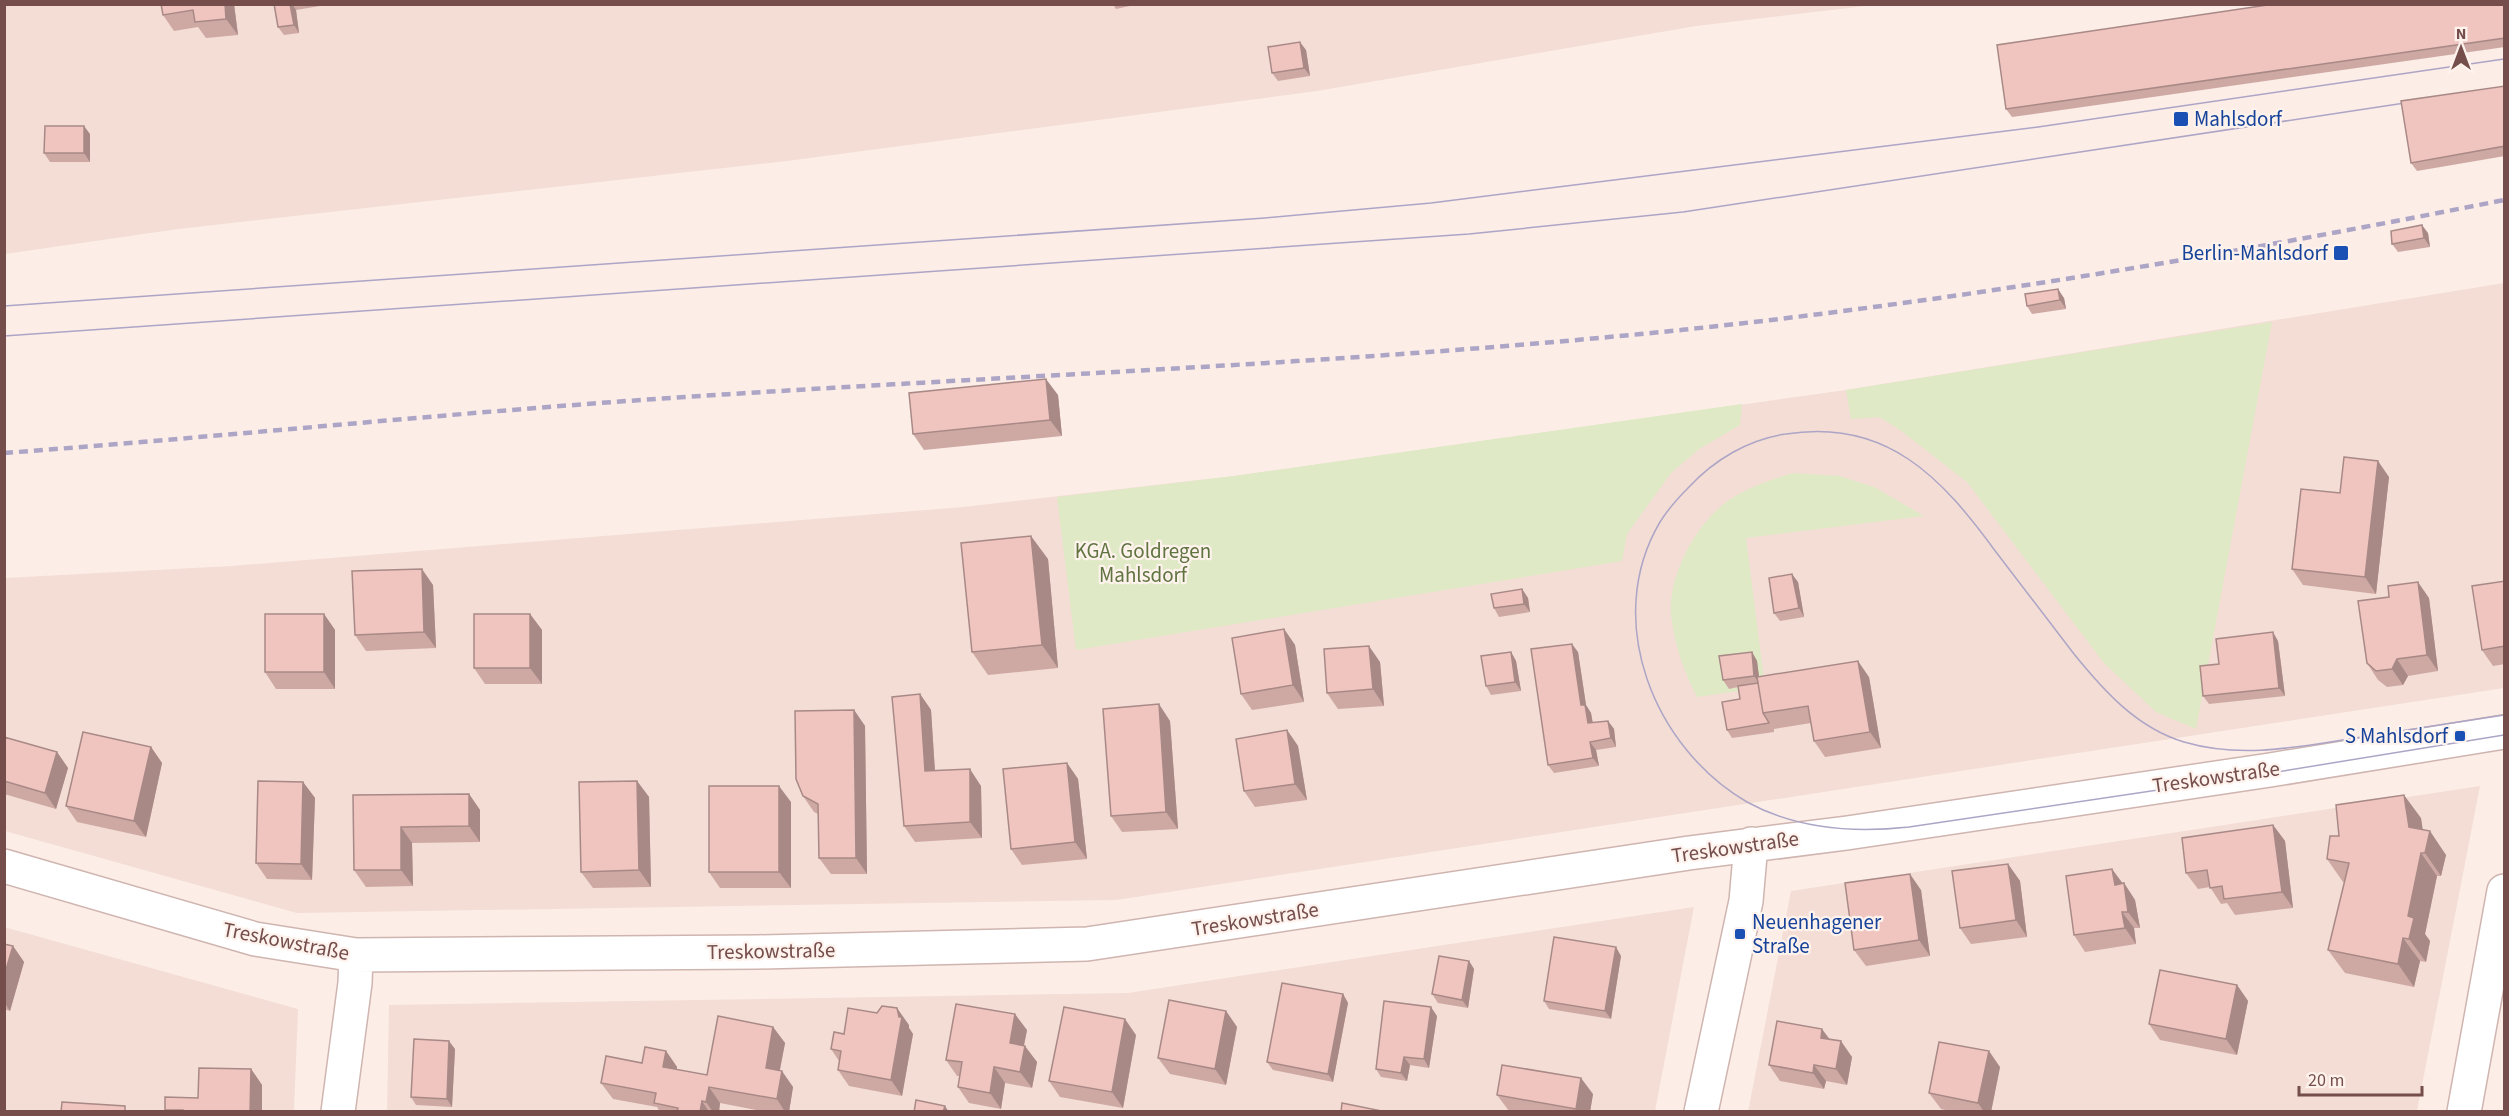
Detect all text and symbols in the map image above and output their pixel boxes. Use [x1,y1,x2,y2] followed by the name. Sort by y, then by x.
[2431,18,2491,78] north arrow
[2456,23,2466,45] text: N
[2194,104,2283,134] place label: Mahlsdorf
[2172,110,2190,128] marker: Mahlsdorf
[2182,238,2329,268] place label: Berlin-Mahlsdorf
[2332,244,2350,262] marker: Berlin-Mahlsdorf
[1075,536,1211,590] park label: KGA. Goldregen Mahlsdorf
[2345,721,2449,751] place label: S Mahlsdorf
[2453,729,2467,743] marker: S Mahlsdorf
[2150,753,2282,801] street label: Treskowstraße
[1669,823,1801,871] street label: Treskowstraße
[1189,894,1321,944] street label: Treskowstraße
[1752,907,1882,961] place label: Neuenhagener Straße
[220,914,352,968] street label: Treskowstraße
[1733,927,1747,941] marker: Neuenhagener Straße
[707,935,835,967] street label: Treskowstraße
[2299,1059,2422,1097] scale bar
[2308,1068,2344,1093] text: 20 m

